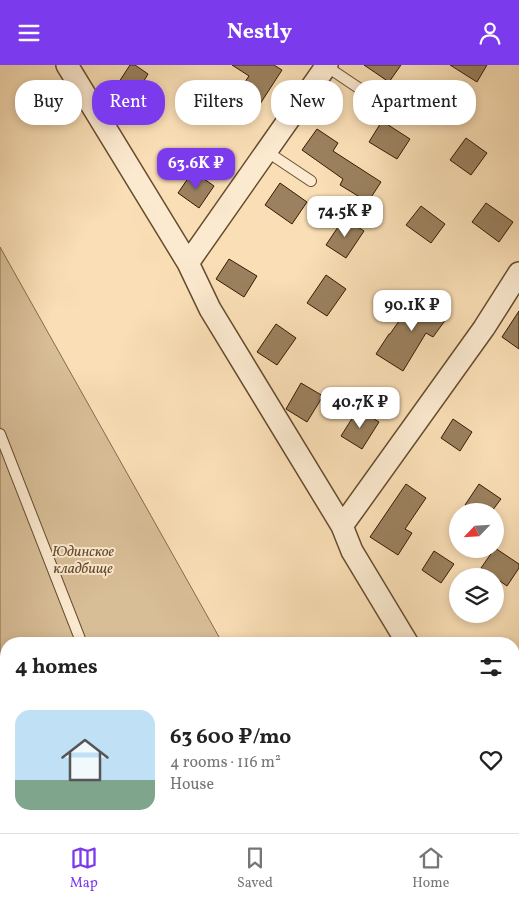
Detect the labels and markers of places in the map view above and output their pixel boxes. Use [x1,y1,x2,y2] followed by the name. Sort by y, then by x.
[150,147,242,190] pin: 63.6K ₽
[299,195,391,238] pin: 74.5K ₽
[366,289,458,332] pin: 90.1K ₽
[314,387,406,429] pin: 40.7K ₽

